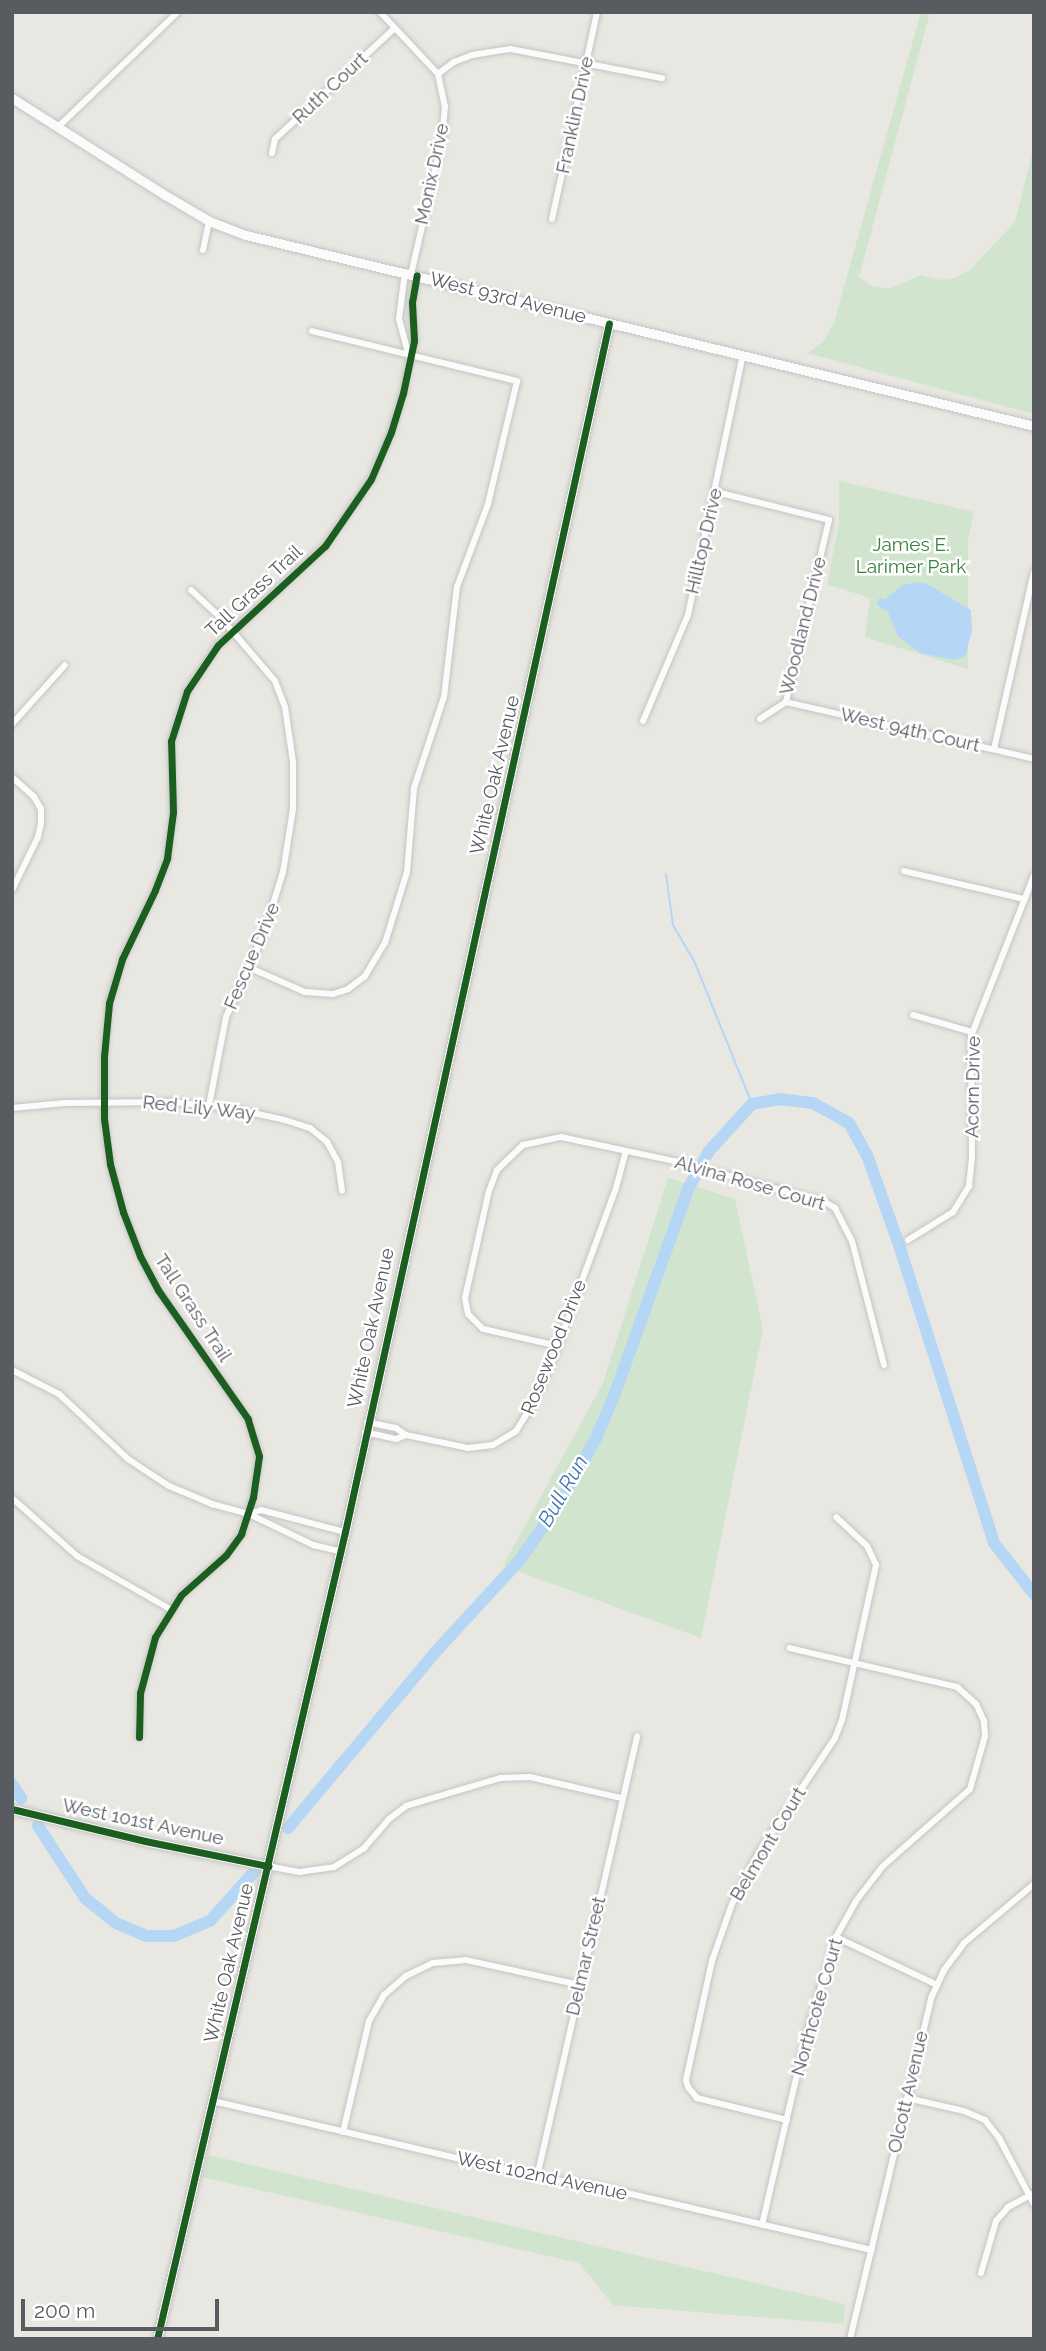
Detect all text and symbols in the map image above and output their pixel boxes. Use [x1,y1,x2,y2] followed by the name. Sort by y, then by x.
[288,47,372,129] street label: Ruth Court
[551,54,599,176] street label: Franklin Drive
[410,121,454,227] street label: Monix Drive
[427,267,589,329] street label: West 93rd Avenue
[681,486,727,596] street label: Hilltop Drive
[855,534,967,578] park label: James E. Larimer Park
[200,540,308,642] street label: Tall Grass Trail
[775,555,831,697] street label: Woodland Drive
[466,693,524,857] street label: White Oak Avenue
[838,703,982,757] street label: West 94th Court
[219,899,285,1013] street label: Fescue Drive
[961,1036,985,1138] street label: Acorn Drive
[141,1091,257,1125] street label: Red Lily Way
[672,1151,828,1215] street label: Alvina Rose Court
[343,1246,399,1410] street label: White Oak Avenue
[149,1249,237,1367] street label: Tall Grass Trail
[517,1276,591,1418] street label: Rosewood Drive
[532,1451,594,1531] water label: Bull Run
[725,1783,811,1905] street label: Belmont Court
[60,1794,226,1850] street label: West 101st Avenue
[200,1881,258,2045] street label: White Oak Avenue
[561,1894,611,2018] street label: Delmar Street
[786,1935,848,2079] street label: Northcote Court
[883,2028,933,2156] street label: Olcott Avenue
[454,2147,630,2205] street label: West 102nd Avenue
[24,2284,222,2328] scale bar
[34,2298,95,2323] text: 200 m

